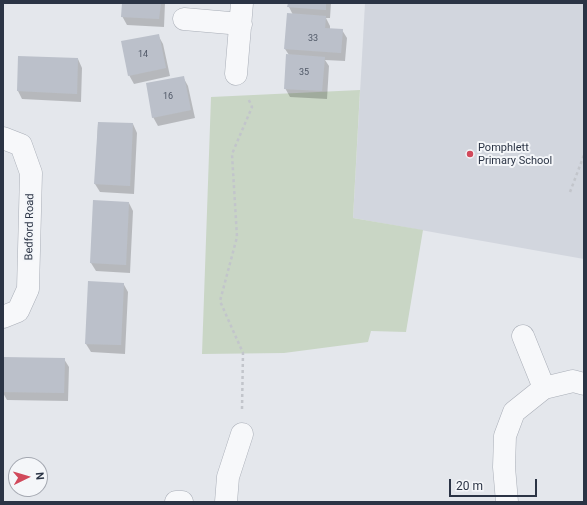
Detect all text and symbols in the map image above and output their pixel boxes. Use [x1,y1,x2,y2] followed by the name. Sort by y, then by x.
[308,34,318,44] house number: 33
[138,50,148,60] house number: 14
[299,68,309,78] house number: 35
[163,92,173,102] house number: 16
[478,141,552,167] place label: Pomphlett Primary School
[465,149,475,159] marker: Pomphlett Primary School
[23,193,37,261] street label: Bedford Road
[8,457,48,497] north arrow
[451,471,539,497] scale bar
[33,472,46,480] text: N
[456,479,483,493] text: 20 m

